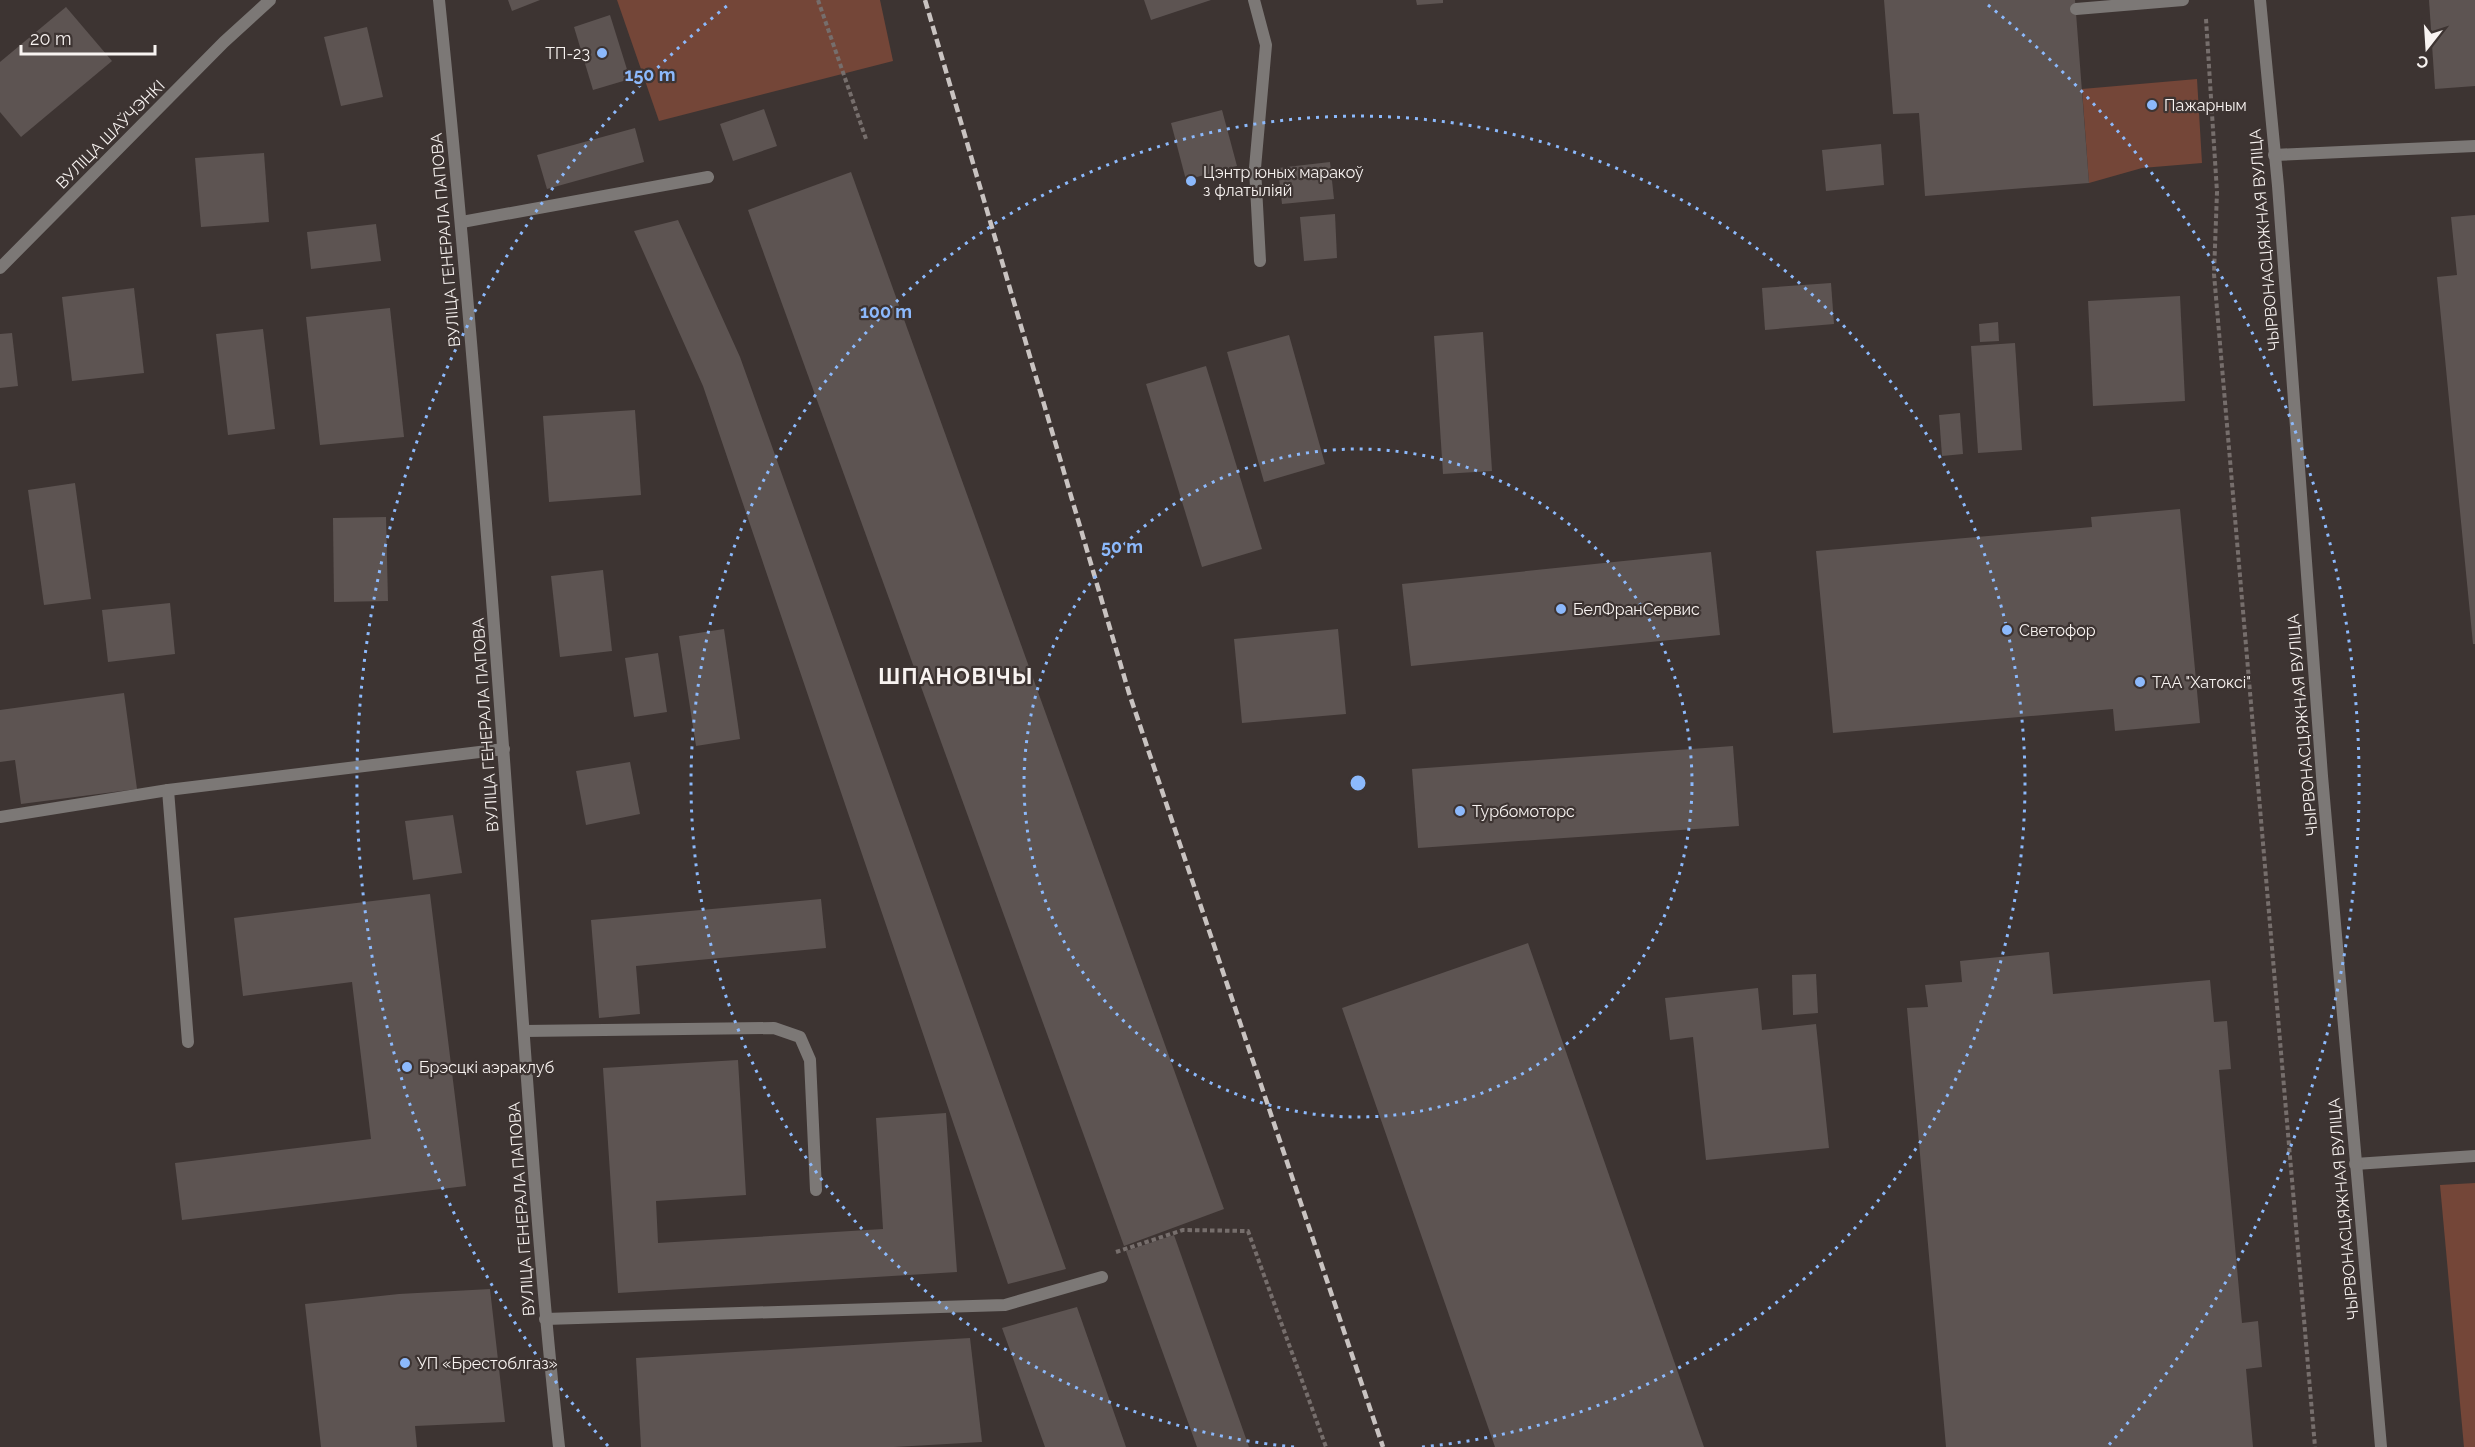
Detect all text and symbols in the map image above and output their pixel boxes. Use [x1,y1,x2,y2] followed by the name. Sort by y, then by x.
[21,18,154,56] scale bar
[2397,18,2457,78] north arrow
[30,28,72,49] text: 20 m
[545,44,590,63] place label: ТП-23
[595,46,609,60] marker: ТП-23
[2415,51,2431,73] text: С
[625,64,676,85] text: 150 m
[52,76,169,193] street label: ВУЛІЦА ШАЎЧЭНКІ
[2164,96,2247,115] place label: Пажарным
[2145,98,2159,112] marker: Пажарным
[2245,128,2284,352] street label: ЧЫРВОНАСЦЯЖНАЯ ВУЛІЦА
[427,132,464,348] street label: ВУЛІЦА ГЕНЕРАЛА ПАПОВА
[1203,163,1364,200] place label: Цэнтр юных маракоў з флатыліяй
[1184,174,1198,188] marker: Цэнтр юных маракоў з флатыліяй
[860,301,912,322] text: 100 m
[1101,536,1143,557] text: 50 m
[1573,600,1700,619] place label: БелФранСервис
[1554,602,1568,616] marker: БелФранСервис
[2283,613,2322,837] street label: ЧЫРВОНАСЦЯЖНАЯ ВУЛІЦА
[469,617,502,833] street label: ВУЛІЦА ГЕНЕРАЛА ПАПОВА
[2019,621,2096,640] place label: Светофор
[2000,623,2014,637] marker: Светофор
[878,663,1034,689] district label: ШПАНОВІЧЫ
[2152,673,2251,692] place label: ТАА "Хатоксі"
[2133,675,2147,689] marker: ТАА "Хатоксі"
[1348,773,1368,793] centre of rings
[1472,802,1575,821] place label: Турбомоторс
[1453,804,1467,818] marker: Турбомоторс
[419,1058,554,1077] place label: Брэсцкі аэраклуб
[400,1060,414,1074] marker: Брэсцкі аэраклуб
[2324,1097,2363,1321] street label: ЧЫРВОНАСЦЯЖНАЯ ВУЛІЦА
[505,1101,538,1317] street label: ВУЛІЦА ГЕНЕРАЛА ПАПОВА
[417,1354,558,1373] place label: УП «Брестоблгаз»
[398,1356,412,1370] marker: УП «Брестоблгаз»

